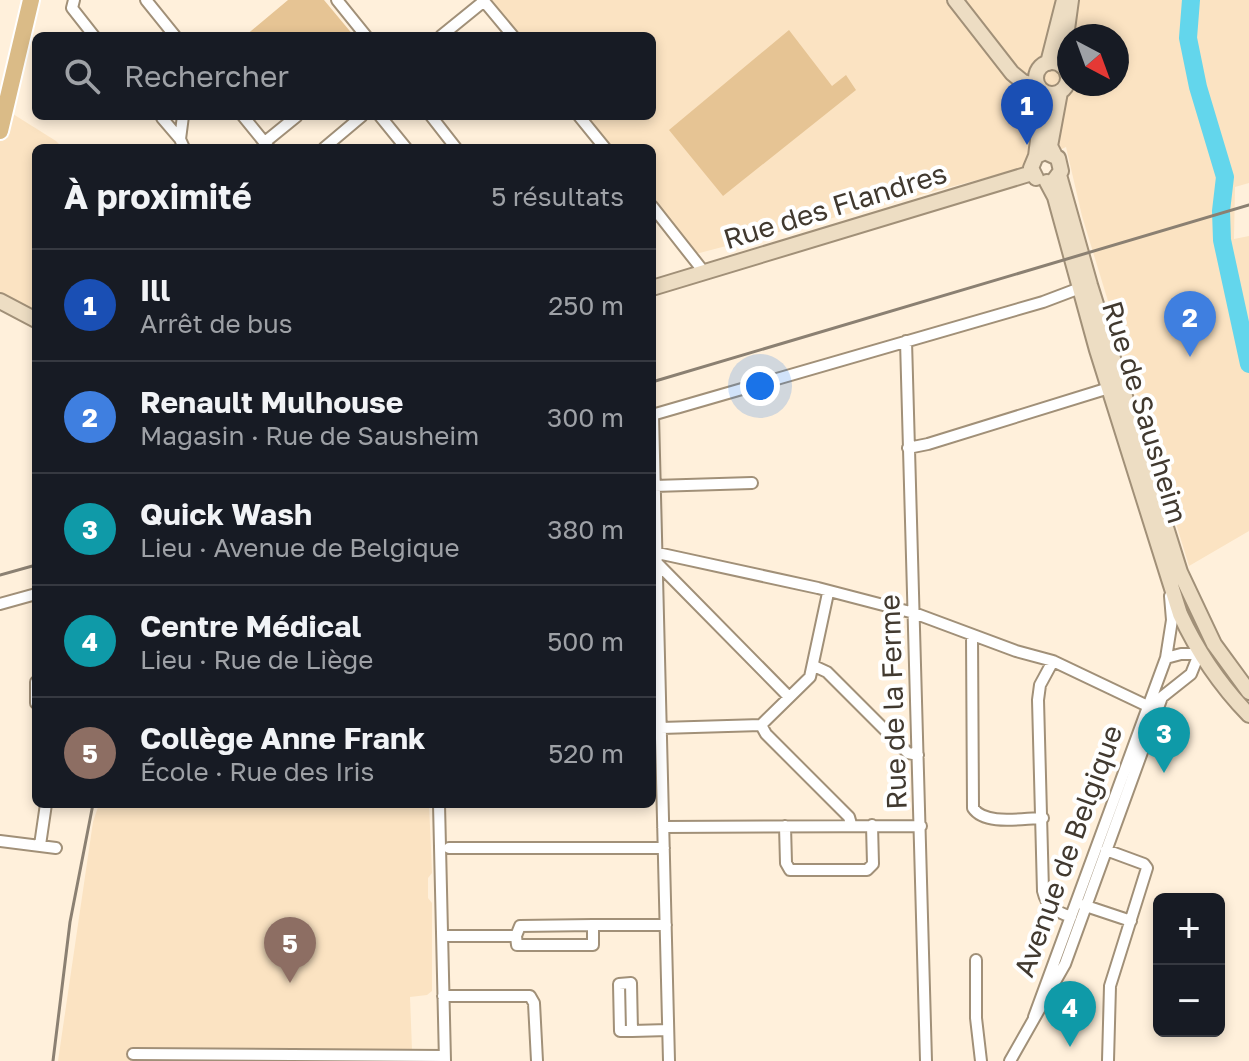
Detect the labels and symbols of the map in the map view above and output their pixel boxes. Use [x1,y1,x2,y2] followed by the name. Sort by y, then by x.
[1057,24,1129,96] north arrow
[1001,79,1053,145] pin: 1
[719,156,950,255] street label: Rue des Flandres
[1164,291,1216,357] pin: 2
[1096,297,1195,527] street label: Rue de Sausheim
[740,366,780,406] your location
[872,594,913,810] street label: Rue de la Ferme
[1138,707,1190,773] pin: 3
[1007,721,1128,981] street label: Avenue de Belgique
[264,917,316,983] pin: 5
[1044,981,1096,1047] pin: 4

